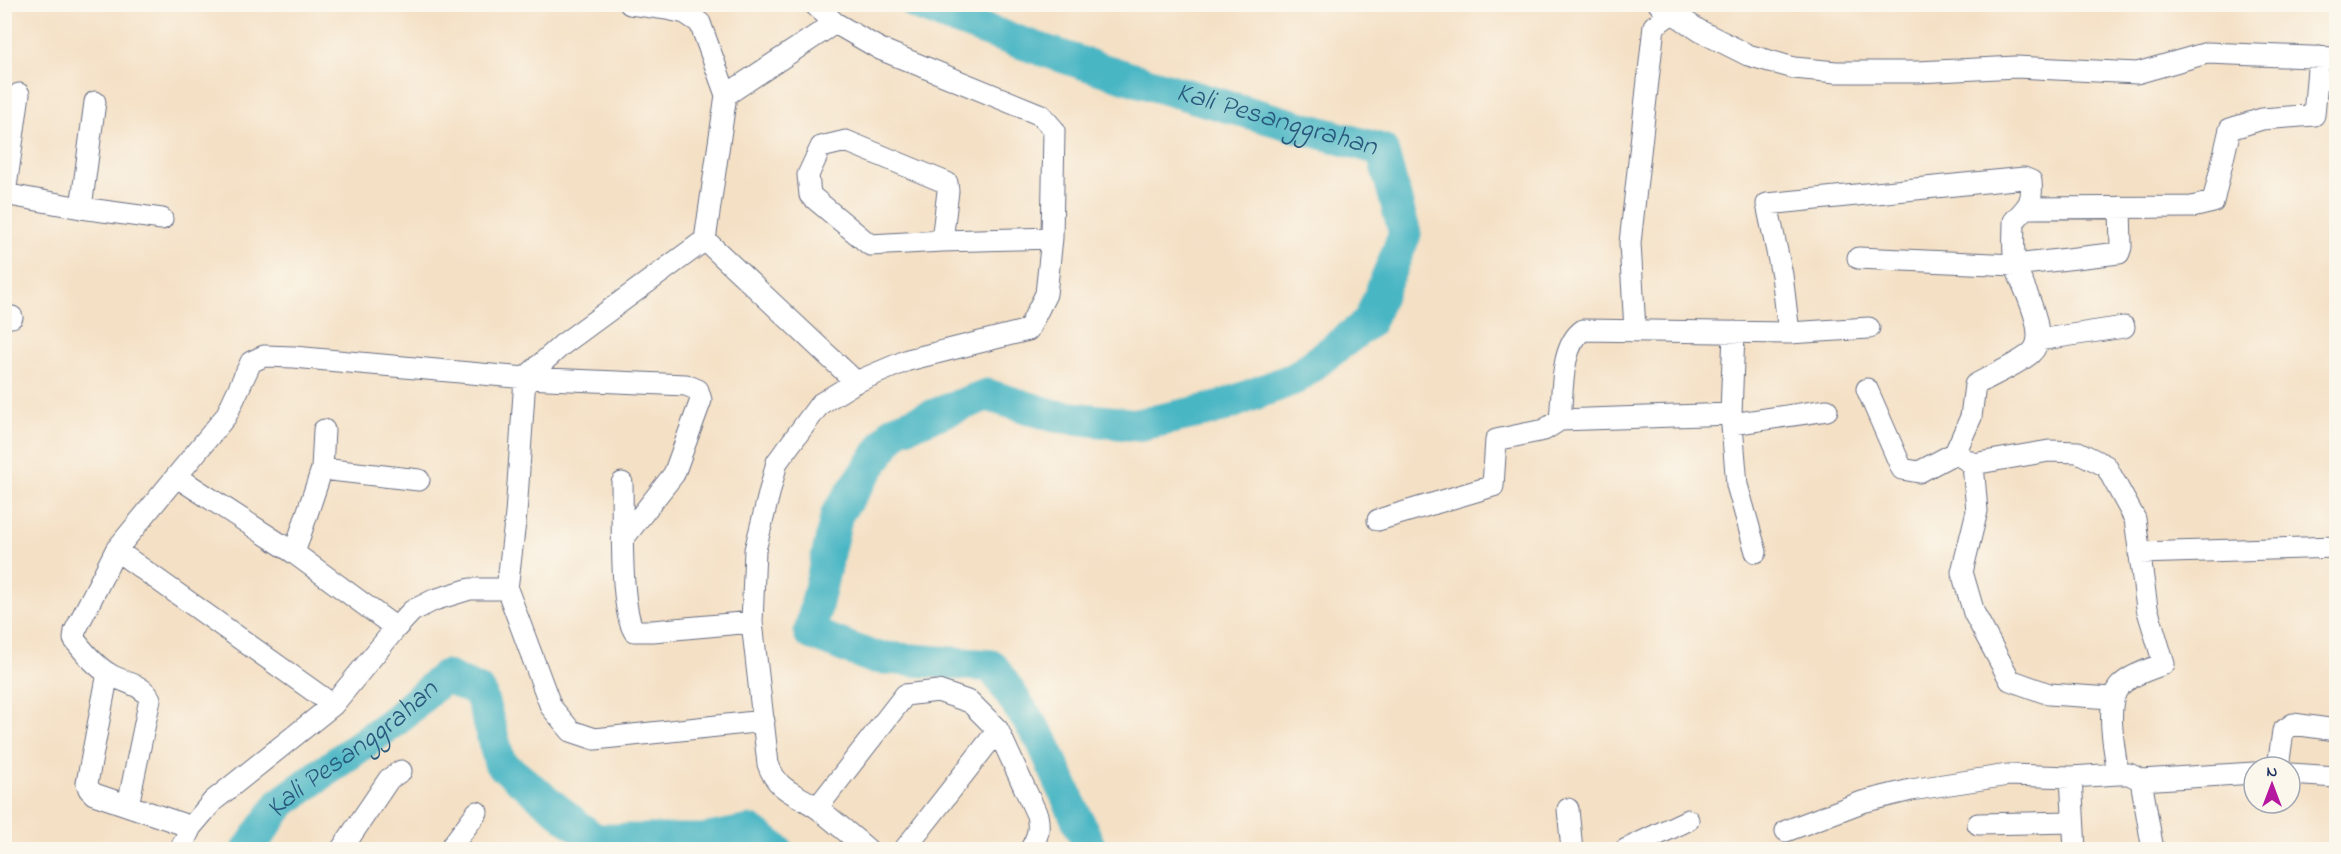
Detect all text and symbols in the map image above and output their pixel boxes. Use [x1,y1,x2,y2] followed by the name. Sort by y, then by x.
[1171,72,1383,168] water label: Kali Pesanggrahan
[256,670,449,826] water label: Kali Pesanggrahan
[2242,755,2302,815] north arrow
[2267,760,2278,784] text: N

